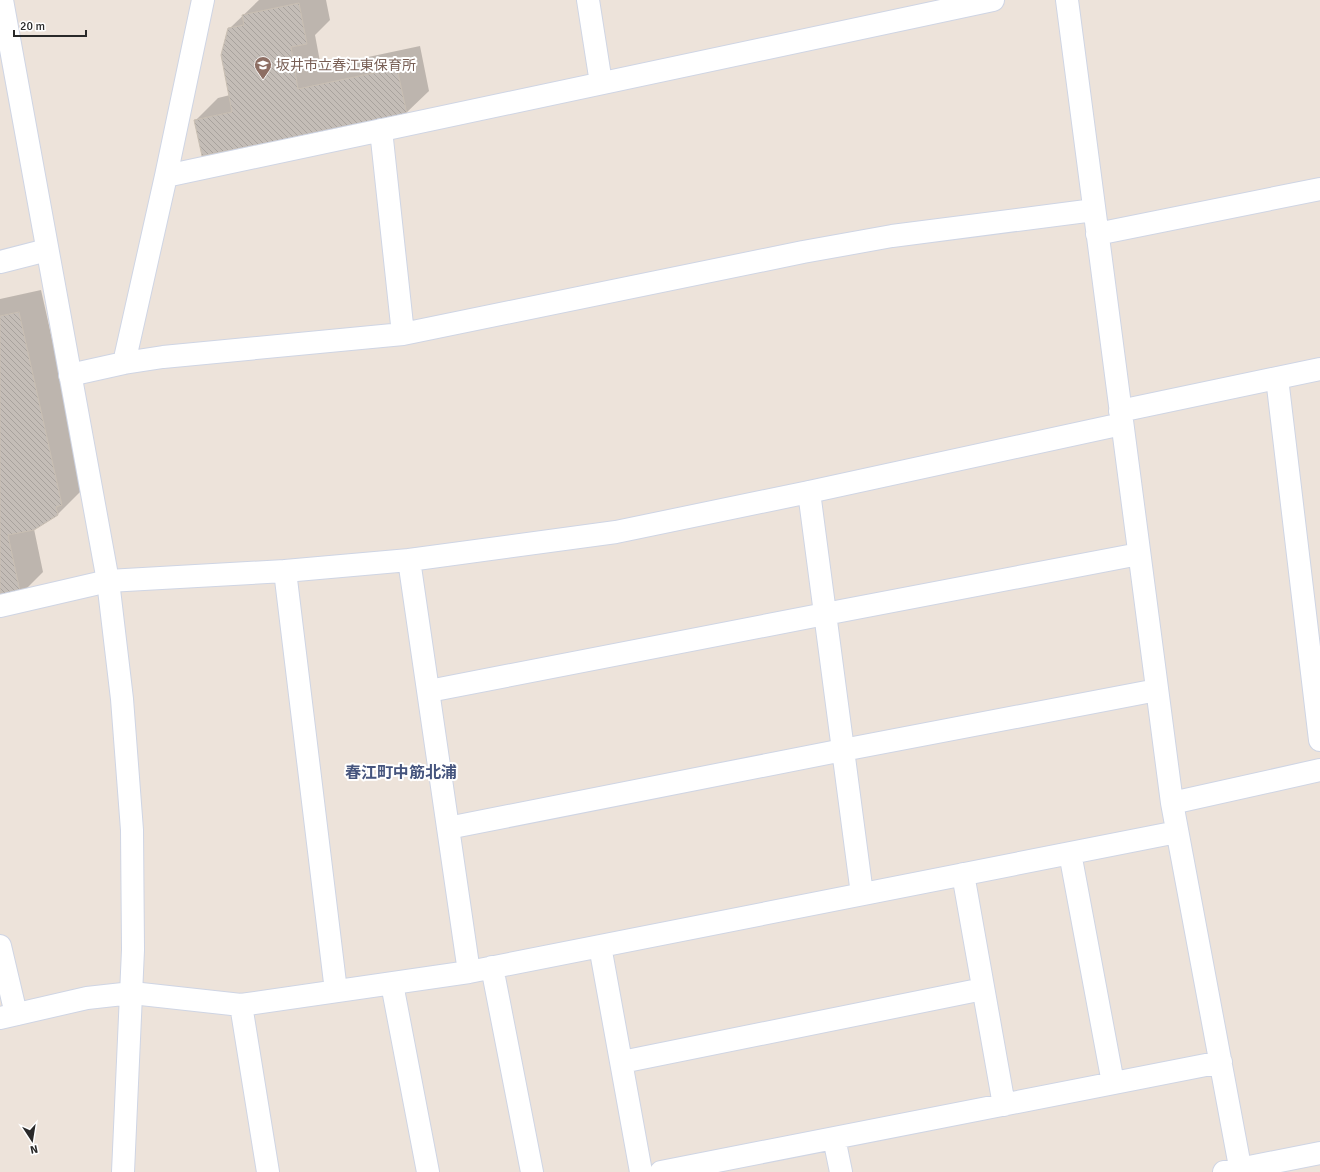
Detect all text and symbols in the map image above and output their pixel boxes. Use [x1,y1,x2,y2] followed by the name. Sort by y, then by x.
[14,12,86,38] scale bar
[20,19,45,34] text: 20 m
[253,55,273,80] school or university icon: 坂井市立春江東保育所
[276,57,416,74] place label: 坂井市立春江東保育所
[345,763,457,783] district label: 春江町中筋北浦
[12,1120,52,1160] north arrow
[29,1142,39,1156] text: N

